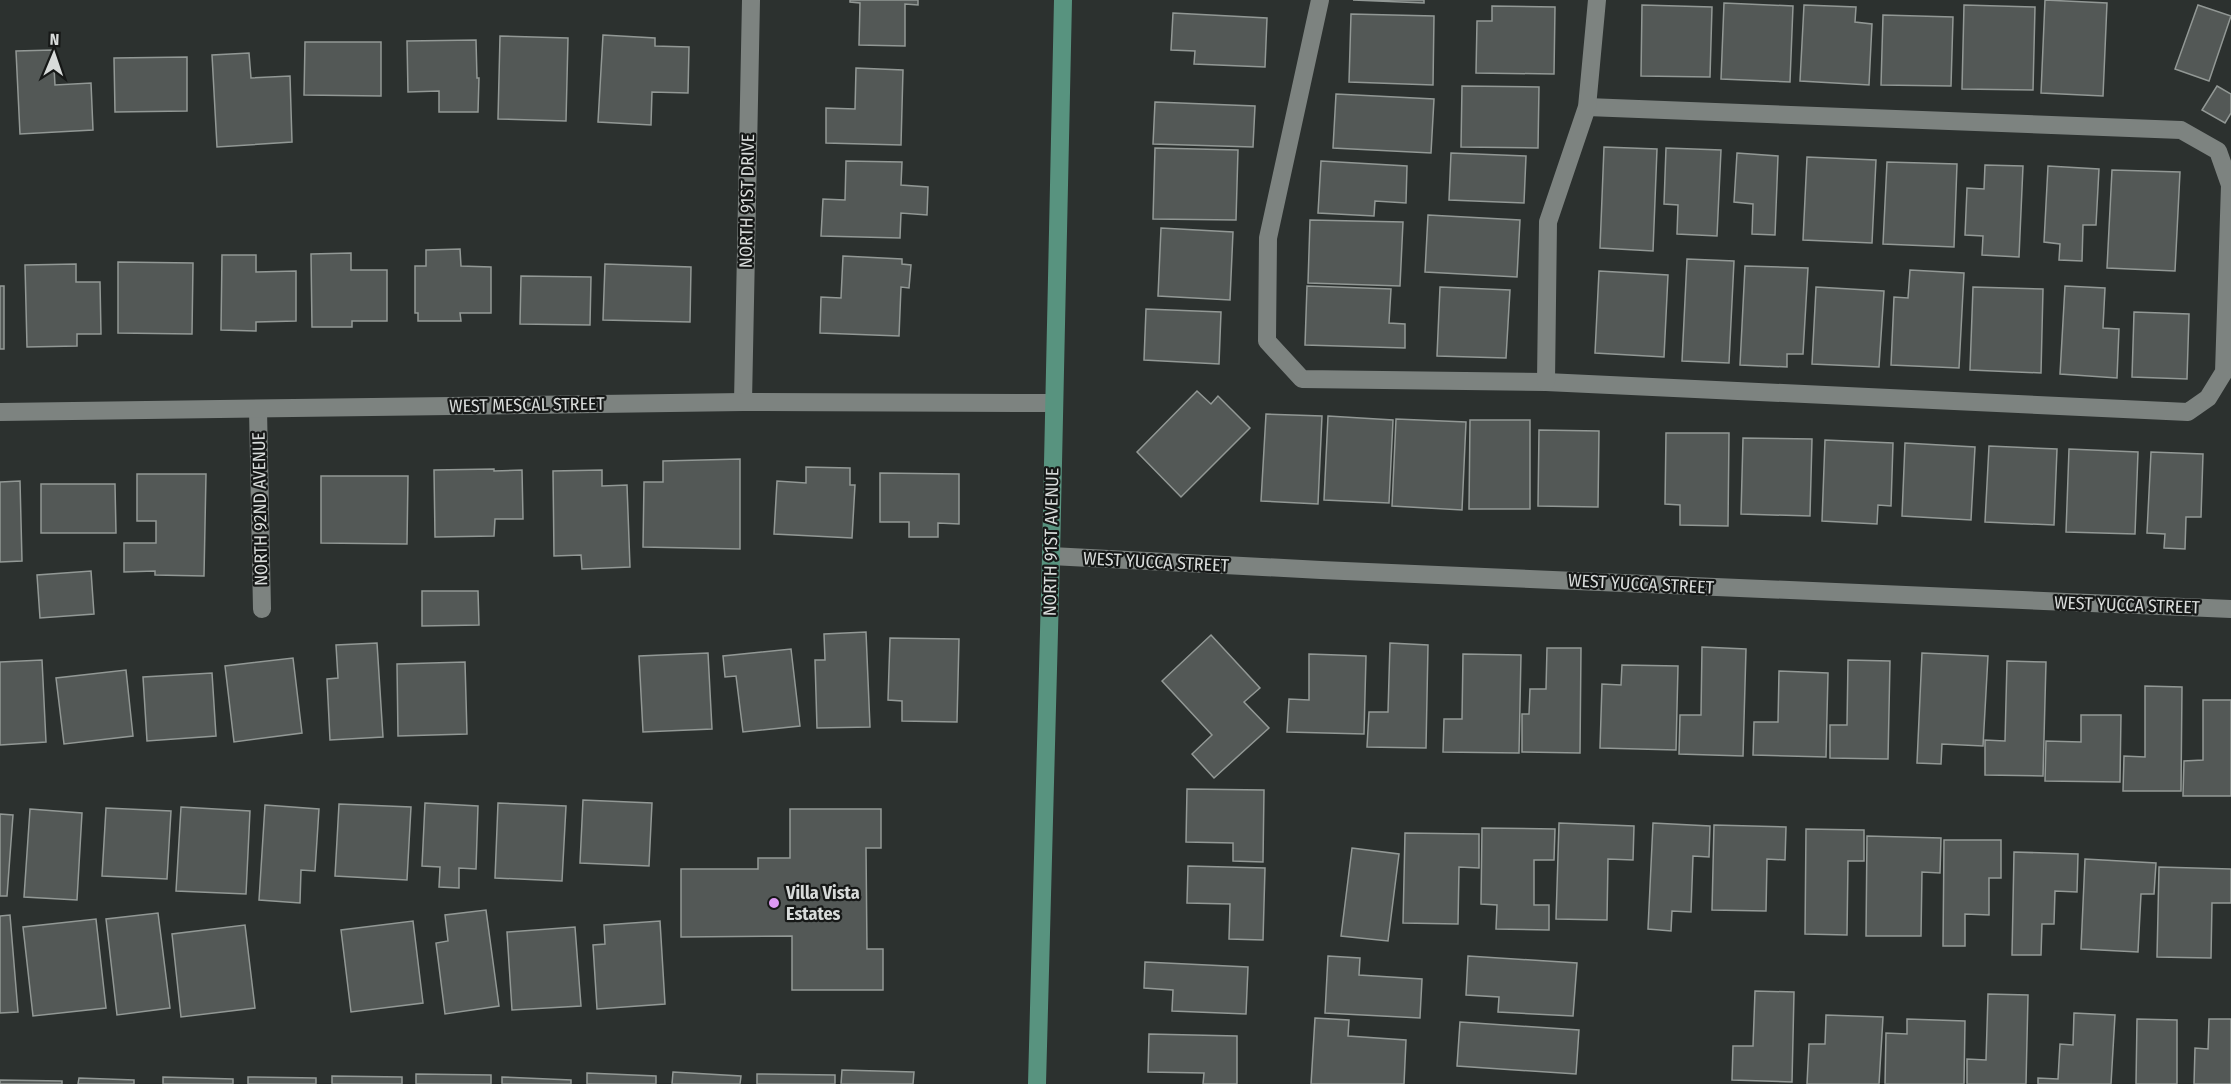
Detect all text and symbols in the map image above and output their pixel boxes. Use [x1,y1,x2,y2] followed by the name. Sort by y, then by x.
[24,24,84,84] north arrow
[49,30,60,49] text: N
[735,134,759,268] street label: NORTH 91ST DRIVE
[449,393,606,417] street label: WEST MESCAL STREET
[248,432,272,586] street label: NORTH 92ND AVENUE
[1039,468,1063,616] street label: NORTH 91ST AVENUE
[1083,547,1230,577] street label: WEST YUCCA STREET
[1568,569,1715,599] street label: WEST YUCCA STREET
[2054,591,2201,619] street label: WEST YUCCA STREET
[785,882,860,925] place label: Villa Vista Estates
[767,896,781,910] marker: Villa Vista Estates

